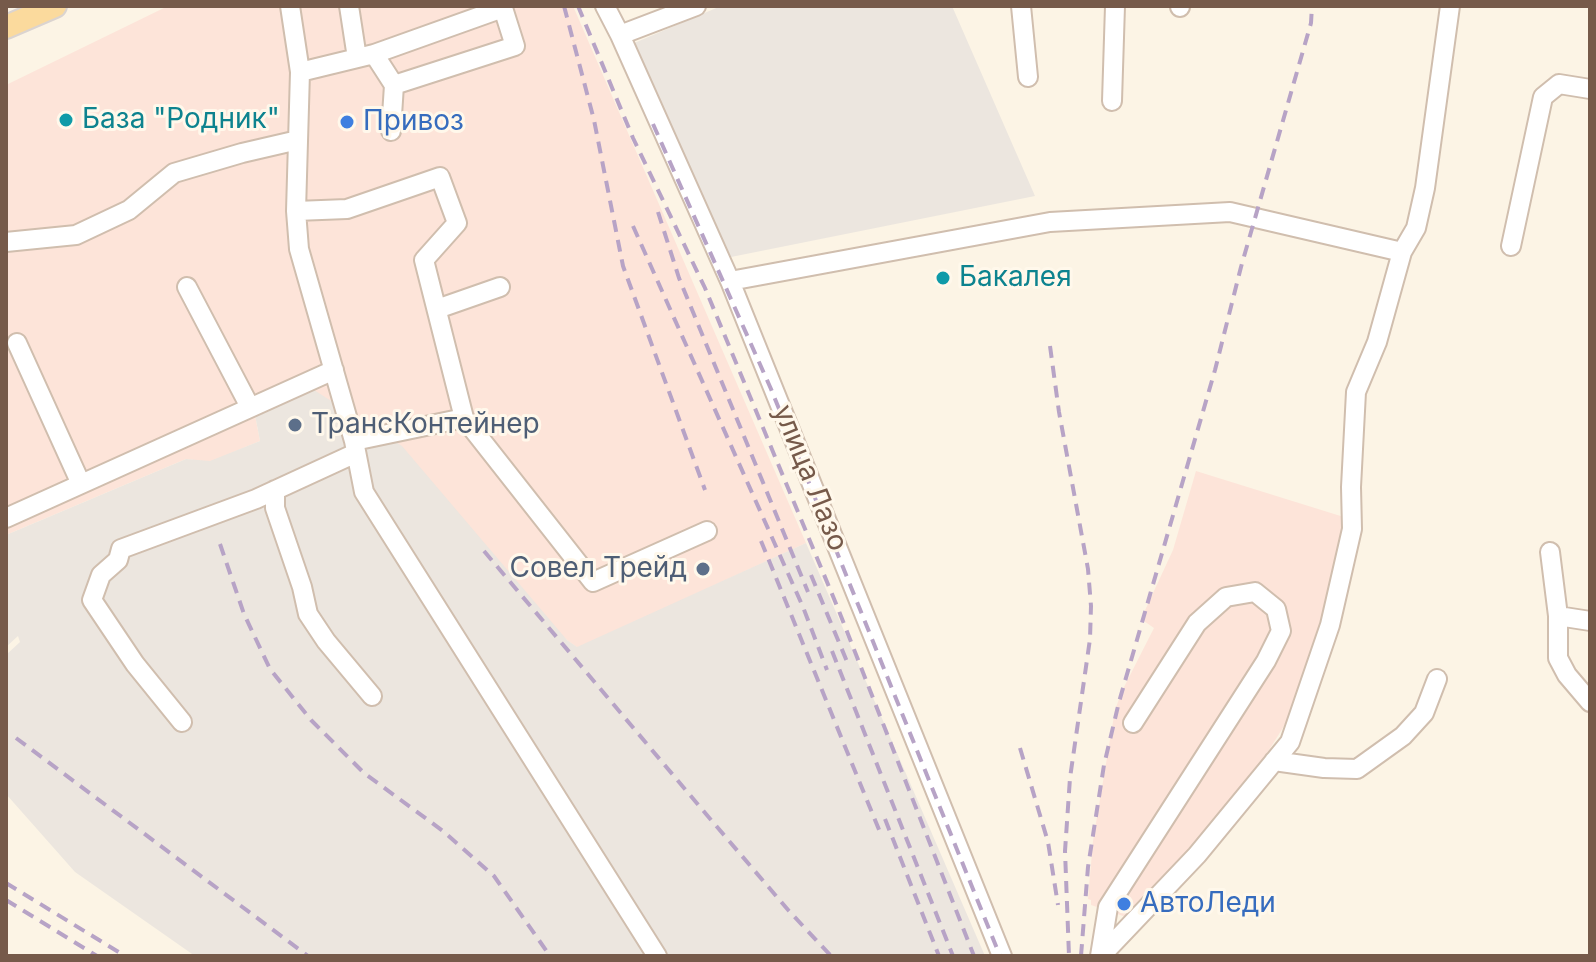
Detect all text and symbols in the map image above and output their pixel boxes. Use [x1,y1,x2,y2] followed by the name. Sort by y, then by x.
[82,103,280,137] place label: База "Родник"
[363,105,464,139] place label: Привоз
[57,111,75,129] marker: База "Родник"
[338,113,356,131] marker: Привоз
[959,261,1072,295] place label: Бакалея
[934,269,952,287] marker: Бакалея
[765,400,855,556] street label: улица Лазо
[311,408,540,442] place label: ТрансКонтейнер
[286,416,304,434] marker: ТрансКонтейнер
[510,552,687,586] place label: Совел Трейд
[694,560,712,578] marker: Совел Трейд
[1140,887,1276,921] place label: АвтоЛеди
[1115,895,1133,913] marker: АвтоЛеди

